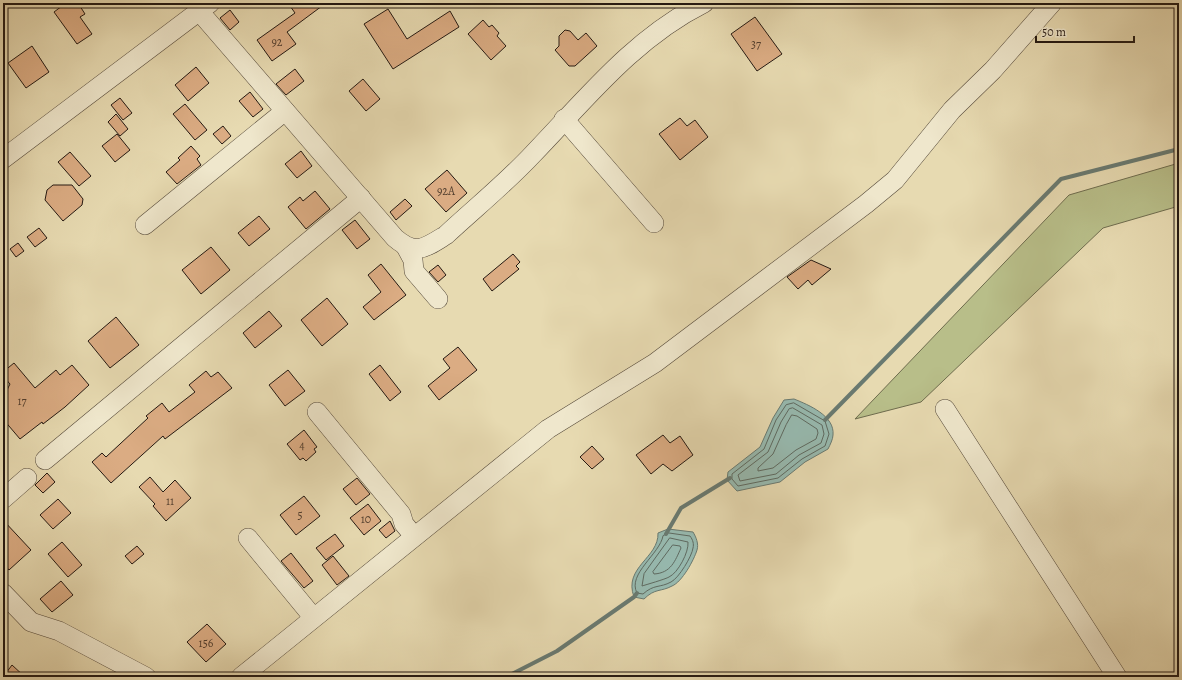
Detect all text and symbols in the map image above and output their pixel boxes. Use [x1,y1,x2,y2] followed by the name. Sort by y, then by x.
[1036,18,1134,44] scale bar
[1042,24,1066,40] text: 50 m
[271,34,283,50] house number: 92
[751,36,762,52] house number: 37
[437,183,456,199] house number: 92А
[17,393,28,409] house number: 17
[299,437,305,453] house number: 4
[166,493,174,509] house number: 11
[297,507,303,523] house number: 5
[361,511,371,527] house number: 10
[199,635,214,651] house number: 156

